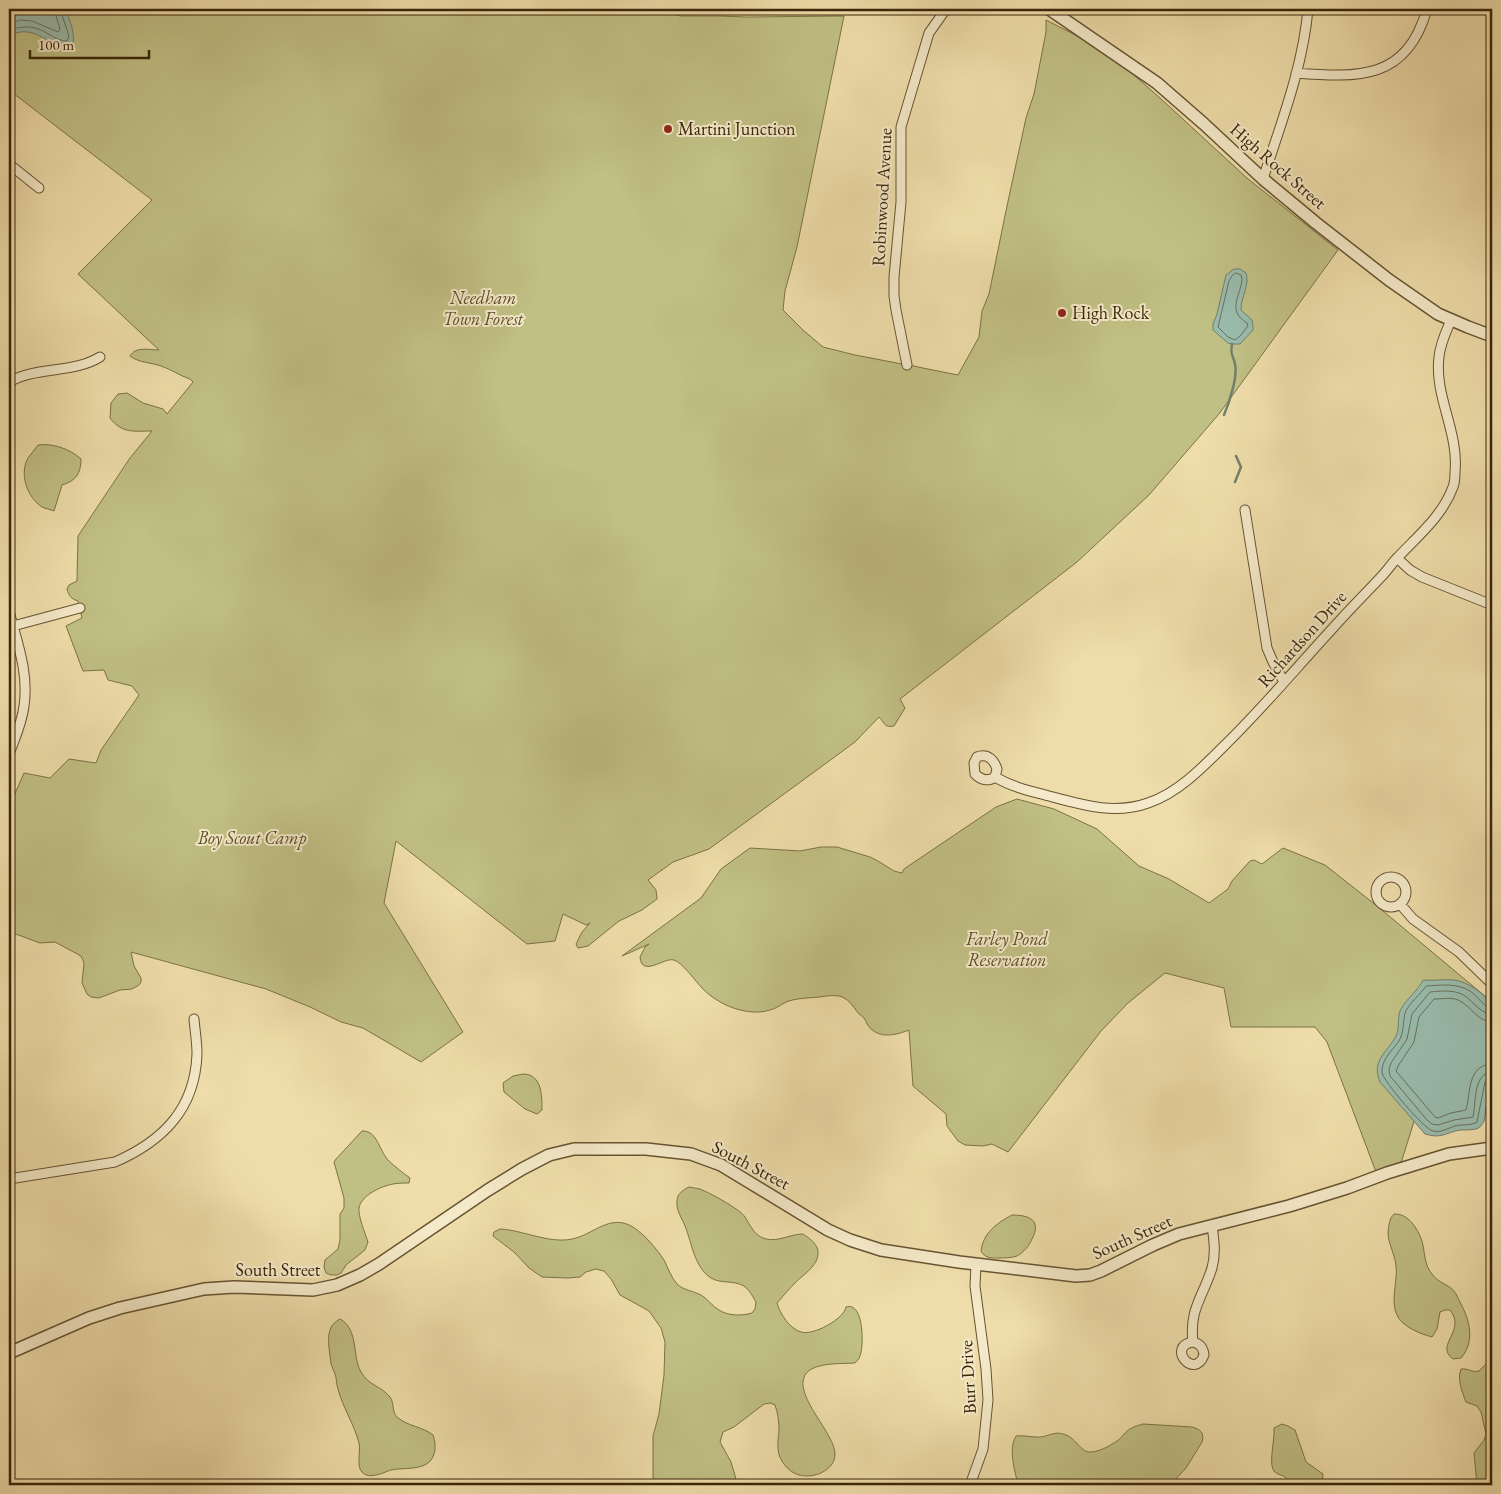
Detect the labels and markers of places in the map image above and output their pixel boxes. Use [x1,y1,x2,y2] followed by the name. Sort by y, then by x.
[678,117,796,140] place label: Martini Junction
[662,123,674,135] marker: Martini Junction
[1072,301,1150,324] place label: High Rock
[1056,307,1068,319] marker: High Rock

